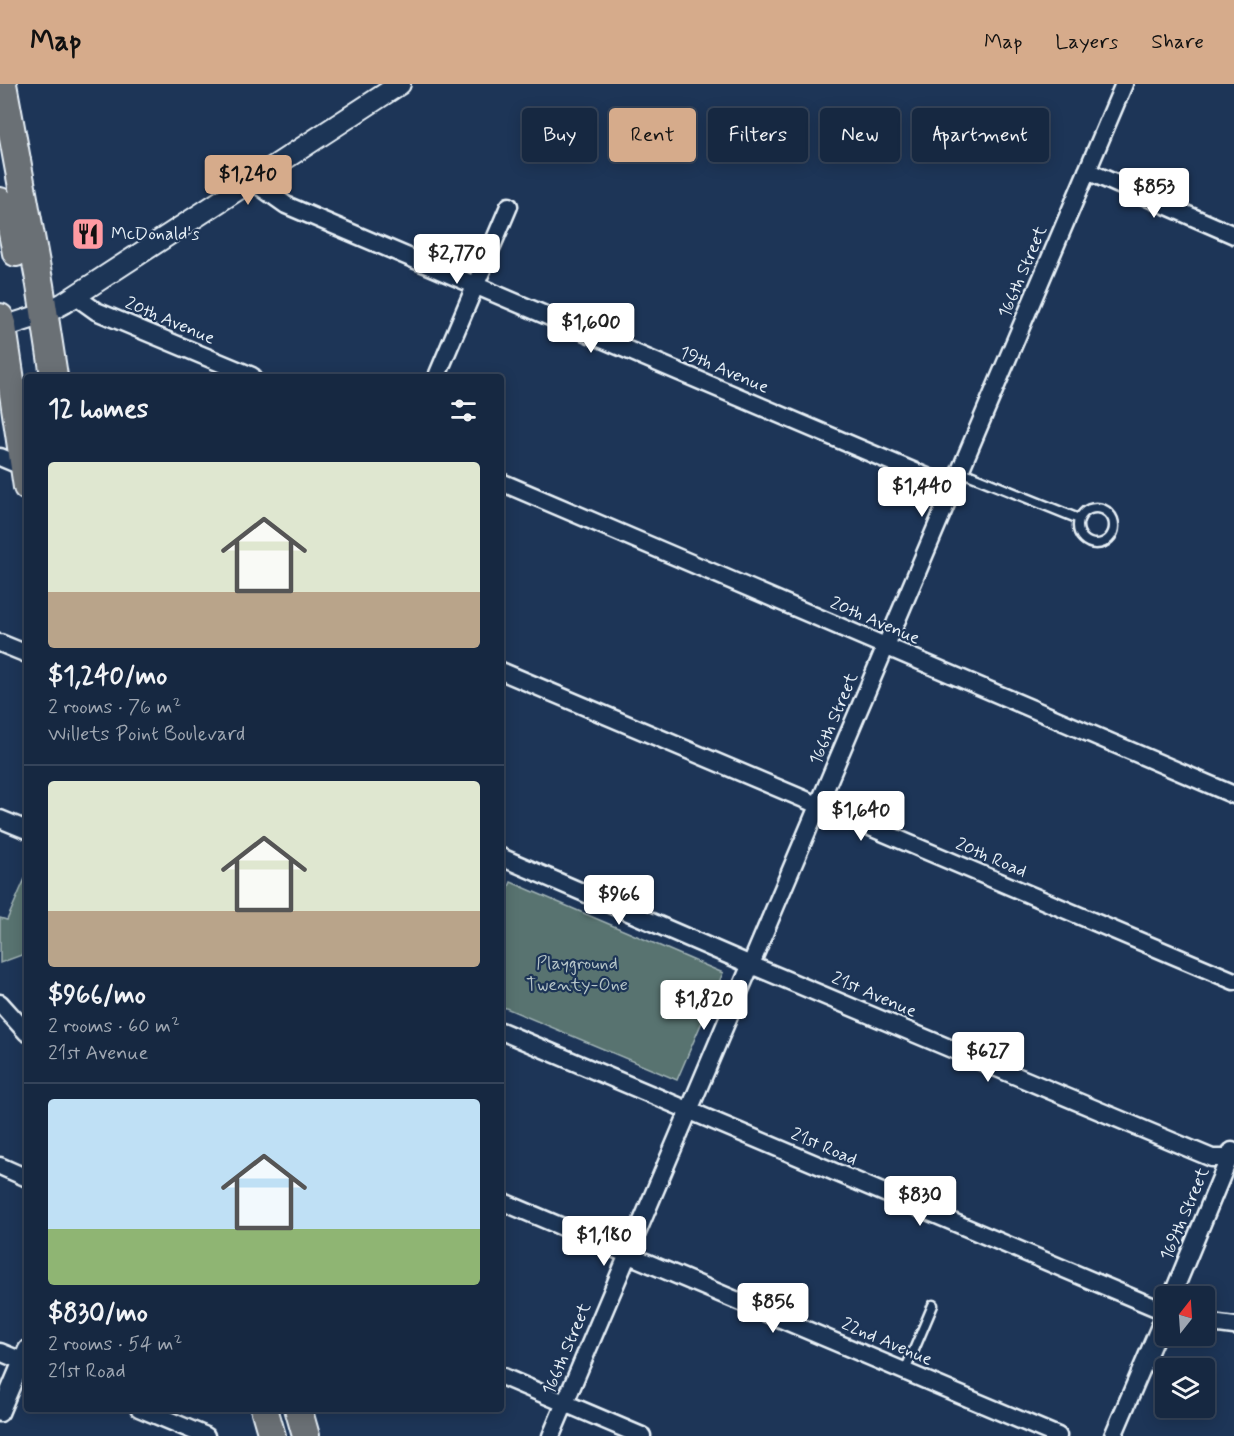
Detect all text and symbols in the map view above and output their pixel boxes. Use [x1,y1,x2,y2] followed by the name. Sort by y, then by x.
[30,24,81,61] text: Map
[984,28,1022,56] text: Map
[1055,28,1118,56] text: Layers
[1151,28,1204,56] text: Share
[522,108,597,162] chip: Buy
[609,108,696,162] chip: Rent
[708,108,808,162] chip: Filters
[820,108,900,162] chip: New
[912,108,1049,162] chip: Apartment
[199,155,297,206] pin: $1,240
[219,161,277,188] text: $1,240
[1118,168,1190,219] pin: $853
[1133,174,1175,201] text: $853
[70,216,106,252] restaurant icon: McDonald's
[111,222,199,246] place label: McDonald's
[993,222,1053,322] street label: 166th Street
[408,234,506,285] pin: $2,770
[428,240,486,267] text: $2,770
[121,291,219,351] street label: 20th Avenue
[542,303,640,354] pin: $1,600
[561,309,621,336] text: $1,600
[675,340,773,400] street label: 19th Avenue
[48,393,148,427] text: 12 homes
[447,394,480,427] icon: filters
[873,467,971,518] pin: $1,440
[892,473,952,500] text: $1,440
[210,501,318,609] icon: home
[826,591,924,651] street label: 20th Avenue
[48,660,167,694] text: $1,240/mo
[804,669,864,769] street label: 166th Street
[48,694,181,721] text: 2 rooms · 76 m²
[48,721,245,748] text: Willets Point Boulevard
[812,791,910,842] pin: $1,640
[831,797,891,824] text: $1,640
[210,820,318,928] icon: home
[952,832,1030,884] street label: 20th Road
[583,875,655,926] pin: $966
[598,881,640,908] text: $966
[526,952,628,997] park label: Playground Twenty-One
[828,966,920,1024] street label: 21st Avenue
[48,979,146,1013] text: $966/mo
[655,980,753,1031] pin: $1,820
[674,986,734,1013] text: $1,820
[48,1013,180,1040] text: 2 rooms · 60 m²
[952,1032,1024,1083] pin: $627
[966,1038,1010,1065] text: $627
[48,1040,148,1067] text: 21st Avenue
[787,1122,861,1172] street label: 21st Road
[210,1138,318,1246] icon: home
[1155,1163,1216,1264] street label: 169th Street
[884,1176,956,1227] pin: $830
[898,1182,942,1209] text: $830
[555,1216,653,1267] pin: $1,180
[576,1222,632,1249] text: $1,180
[737,1283,809,1334] pin: $856
[1155,1286,1215,1346] north arrow
[1155,1286,1215,1418] map controls
[751,1289,795,1316] text: $856
[48,1297,148,1331] text: $830/mo
[537,1299,597,1399] street label: 166th Street
[838,1312,936,1372] street label: 22nd Avenue
[48,1331,182,1358] text: 2 rooms · 54 m²
[48,1358,126,1385] text: 21st Road
[1155,1358,1215,1418] button: layers

